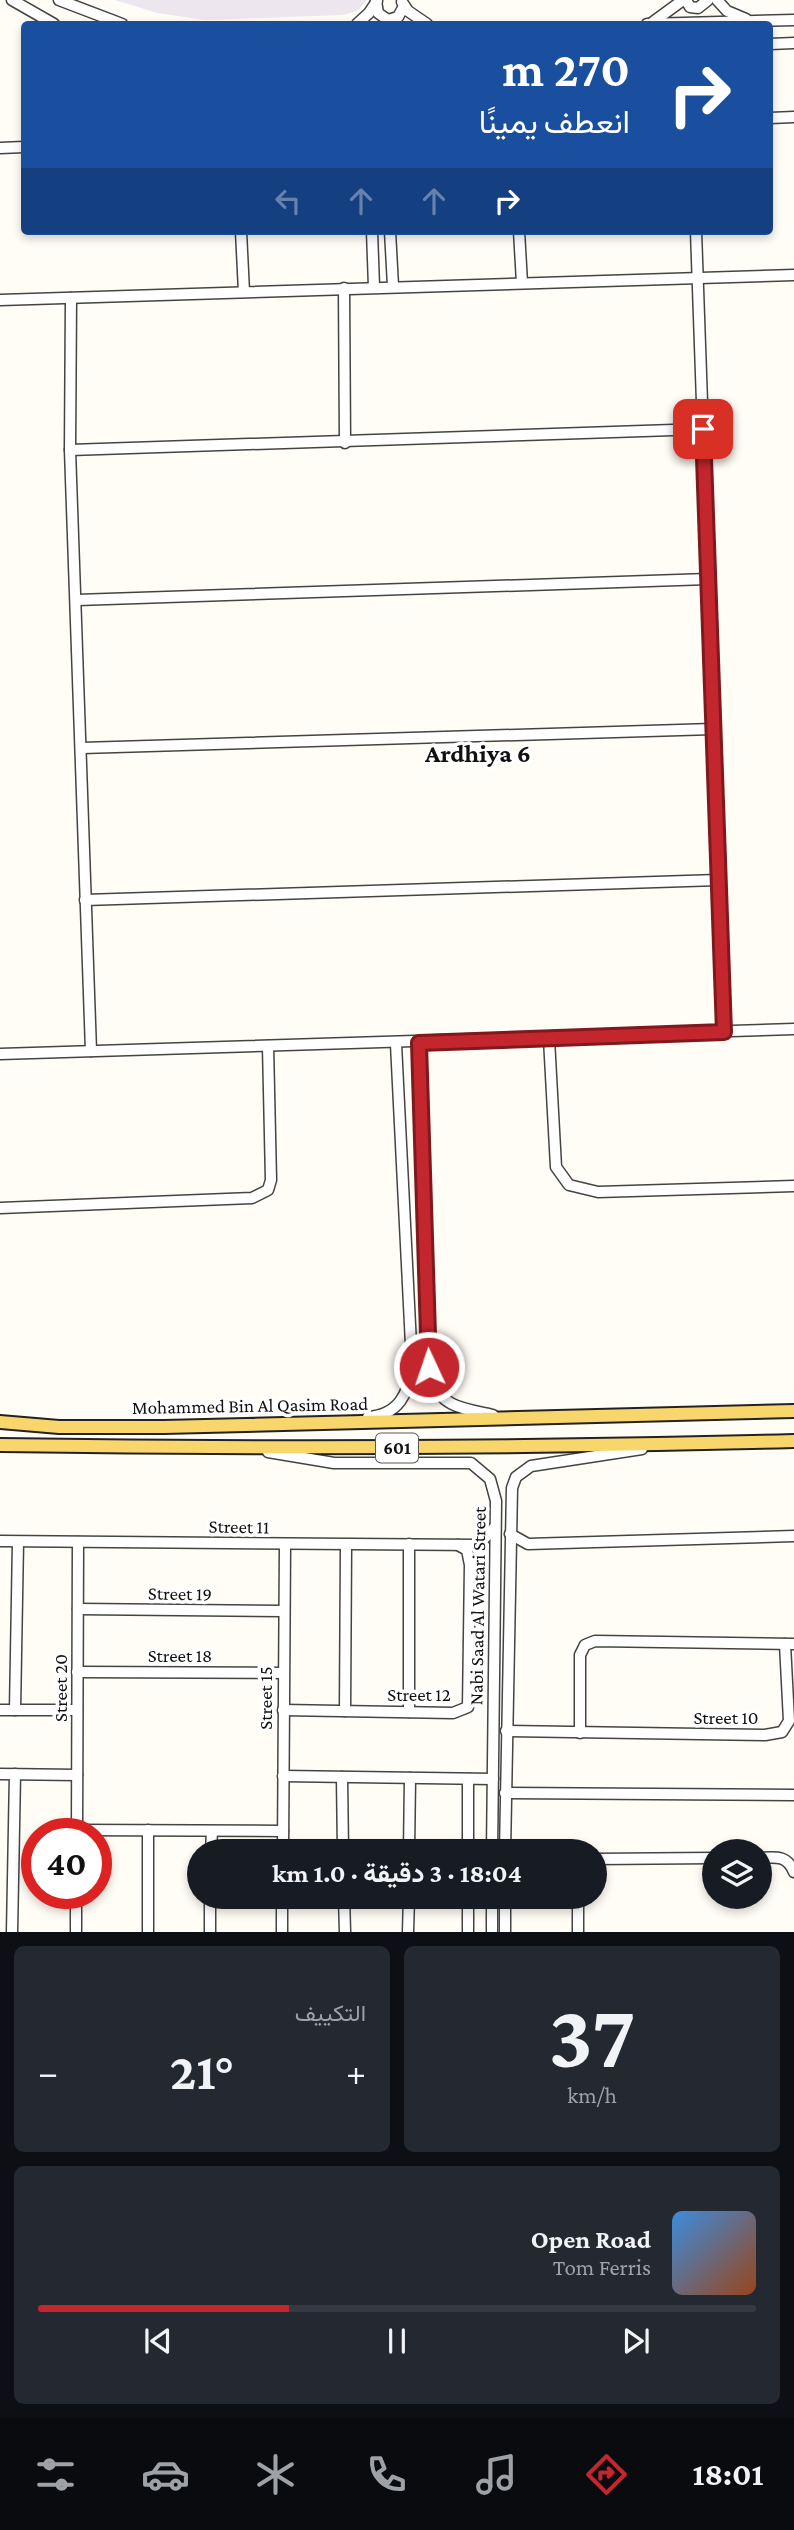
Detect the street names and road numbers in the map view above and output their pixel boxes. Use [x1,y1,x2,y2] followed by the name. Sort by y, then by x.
[132,1393,368,1418] street label: Mohammed Bin Al Qasim Road
[376,1434,418,1462] road number: 601
[465,1506,490,1706] street label: Nabi Saad Al Watari Street
[208,1515,270,1538] street label: Street 11
[148,1582,212,1605] street label: Street 19
[148,1645,212,1666] street label: Street 18
[50,1654,71,1722] street label: Street 20
[255,1666,276,1730] street label: Street 15
[387,1684,451,1705] street label: Street 12
[693,1707,759,1728] street label: Street 10

